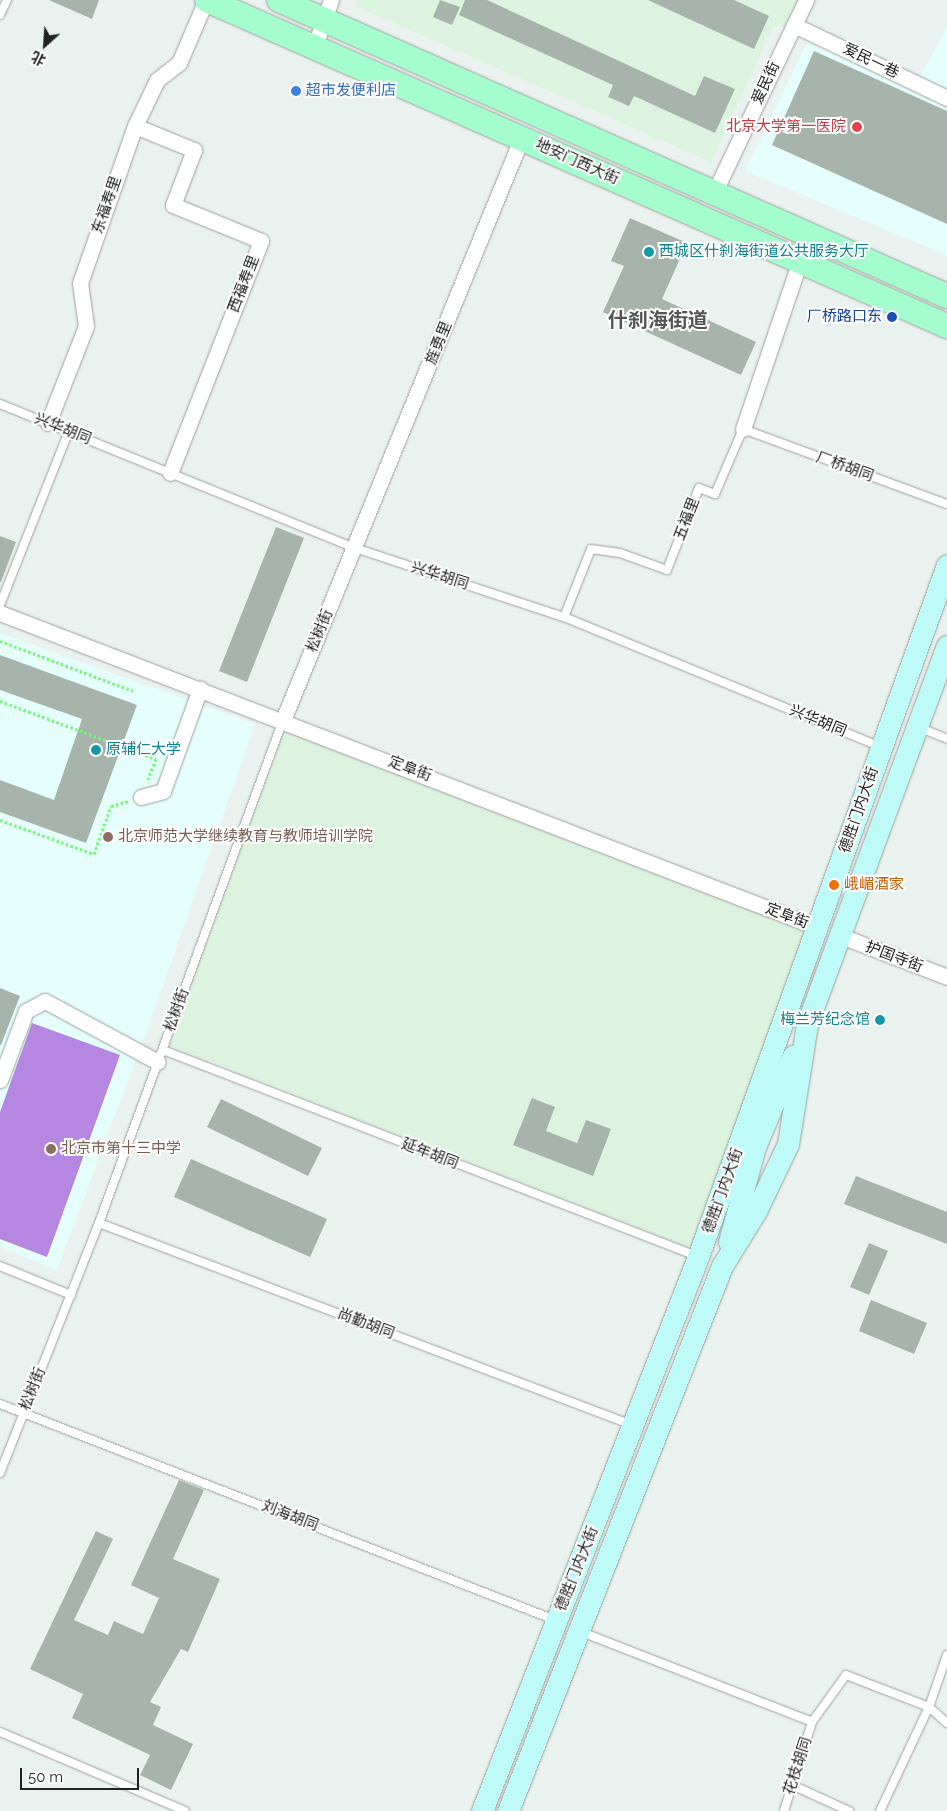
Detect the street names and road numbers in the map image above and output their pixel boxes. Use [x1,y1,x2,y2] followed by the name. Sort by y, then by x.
[840,40,902,82] street label: 爱民一巷
[748,59,784,107] street label: 爱民街
[532,135,622,189] street label: 地安门西大街
[89,174,125,236] street label: 东福寿里
[225,253,263,315] street label: 西福寿里
[422,319,456,367] street label: 旌勇里
[32,409,94,449] street label: 兴华胡同
[814,448,876,486] street label: 厂桥胡同
[671,495,703,543] street label: 五福里
[409,558,471,594] street label: 兴华胡同
[303,607,337,655] street label: 松树街
[787,701,849,741] street label: 兴华胡同
[386,753,434,785] street label: 定阜街
[836,765,882,855] street label: 德胜门内大街
[763,900,811,932] street label: 定阜街
[863,938,925,976] street label: 护国寺街
[161,986,193,1034] street label: 松树街
[399,1135,461,1173] street label: 延年胡同
[699,1146,747,1236] street label: 德胜门内大街
[335,1305,397,1343] street label: 尚勤胡同
[16,1365,50,1413] street label: 松树街
[259,1497,321,1535] street label: 刘海胡同
[552,1524,602,1614] street label: 德胜门内大街
[780,1735,816,1797] street label: 花枝胡同

